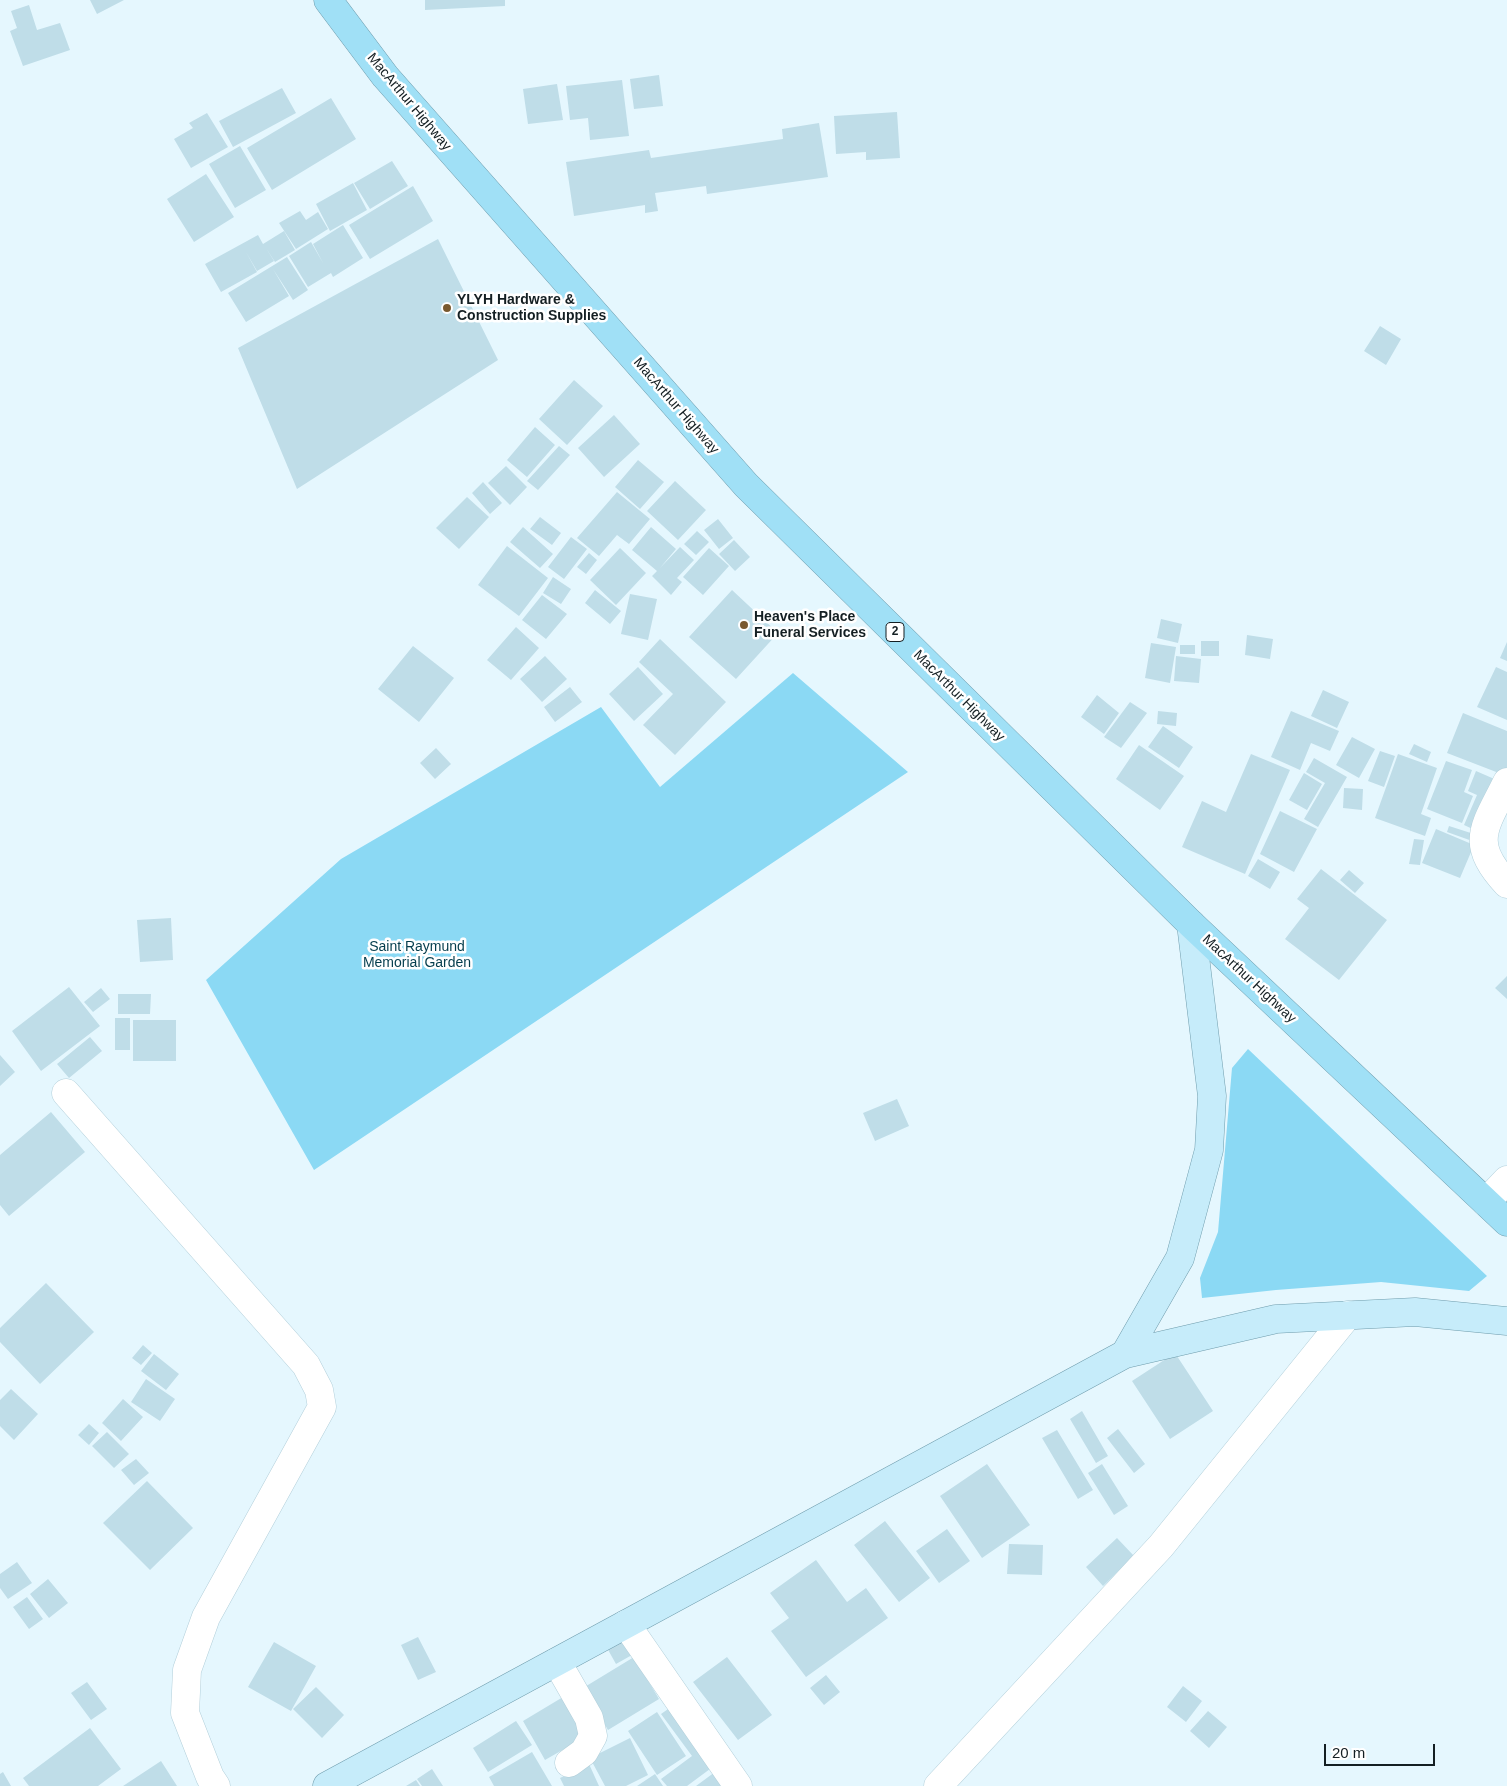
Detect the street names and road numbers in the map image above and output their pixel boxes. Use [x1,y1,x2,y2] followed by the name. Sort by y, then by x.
[363,50,455,154] street label: MacArthur Highway
[630,354,722,458] street label: MacArthur Highway
[886,622,904,642] road number: 2
[910,647,1008,745] street label: MacArthur Highway
[1199,931,1299,1027] street label: MacArthur Highway

